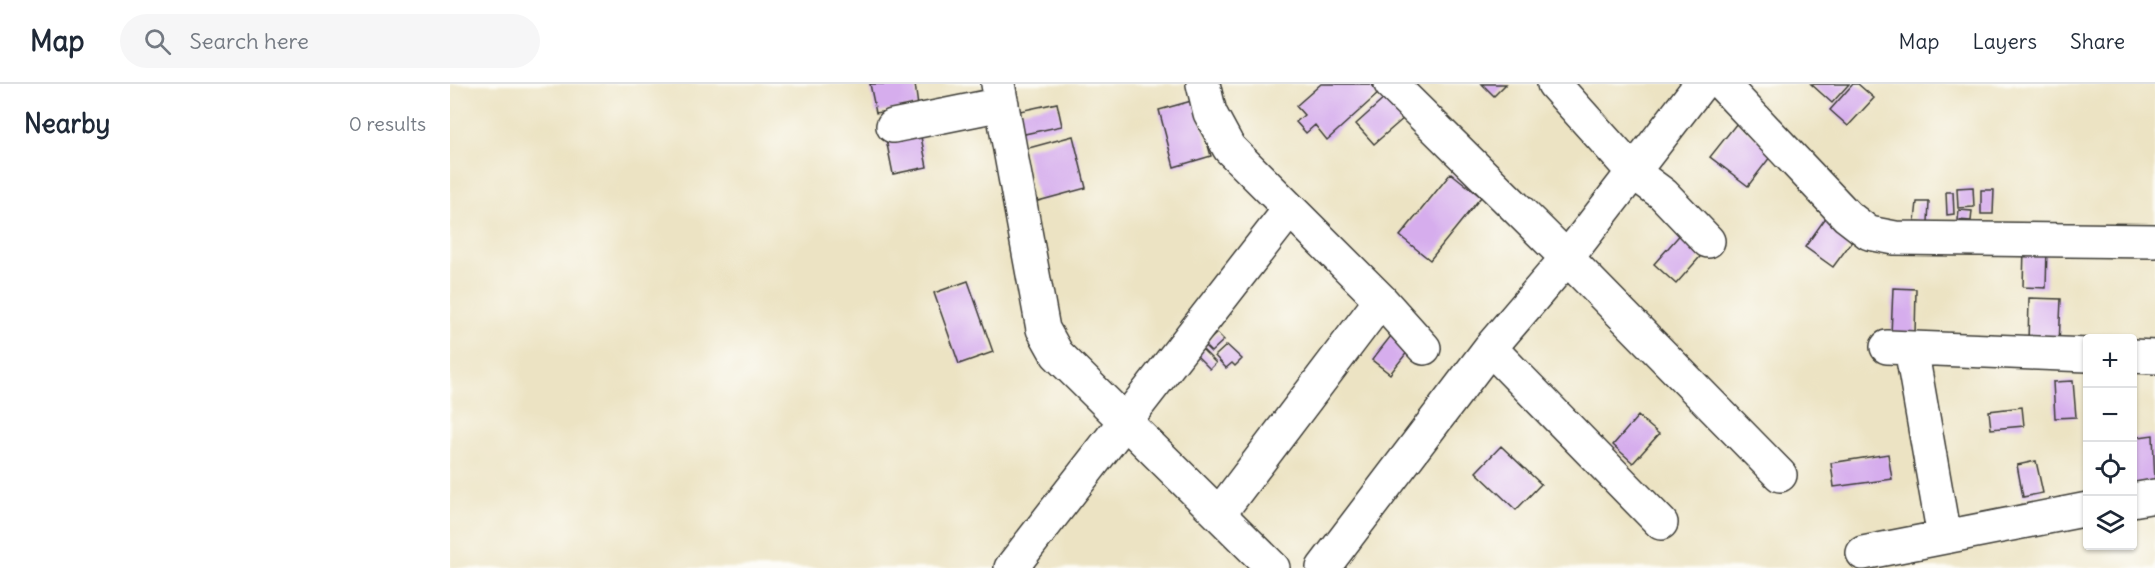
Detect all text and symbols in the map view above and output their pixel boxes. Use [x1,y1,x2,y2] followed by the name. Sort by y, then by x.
[120,14,540,68] search box
[30,23,84,59] text: Map
[141,25,174,58] icon: search
[189,27,309,55] text: Search here
[1899,28,1939,55] text: Map
[1972,28,2037,55] text: Layers
[2070,28,2125,55] text: Share
[24,107,110,140] text: Nearby
[349,111,426,136] text: 0 results
[2083,334,2137,550] map controls
[2083,334,2137,388] button: +
[2083,388,2137,442] button: −
[2083,442,2137,496] button: locate
[2083,496,2137,550] button: layers

